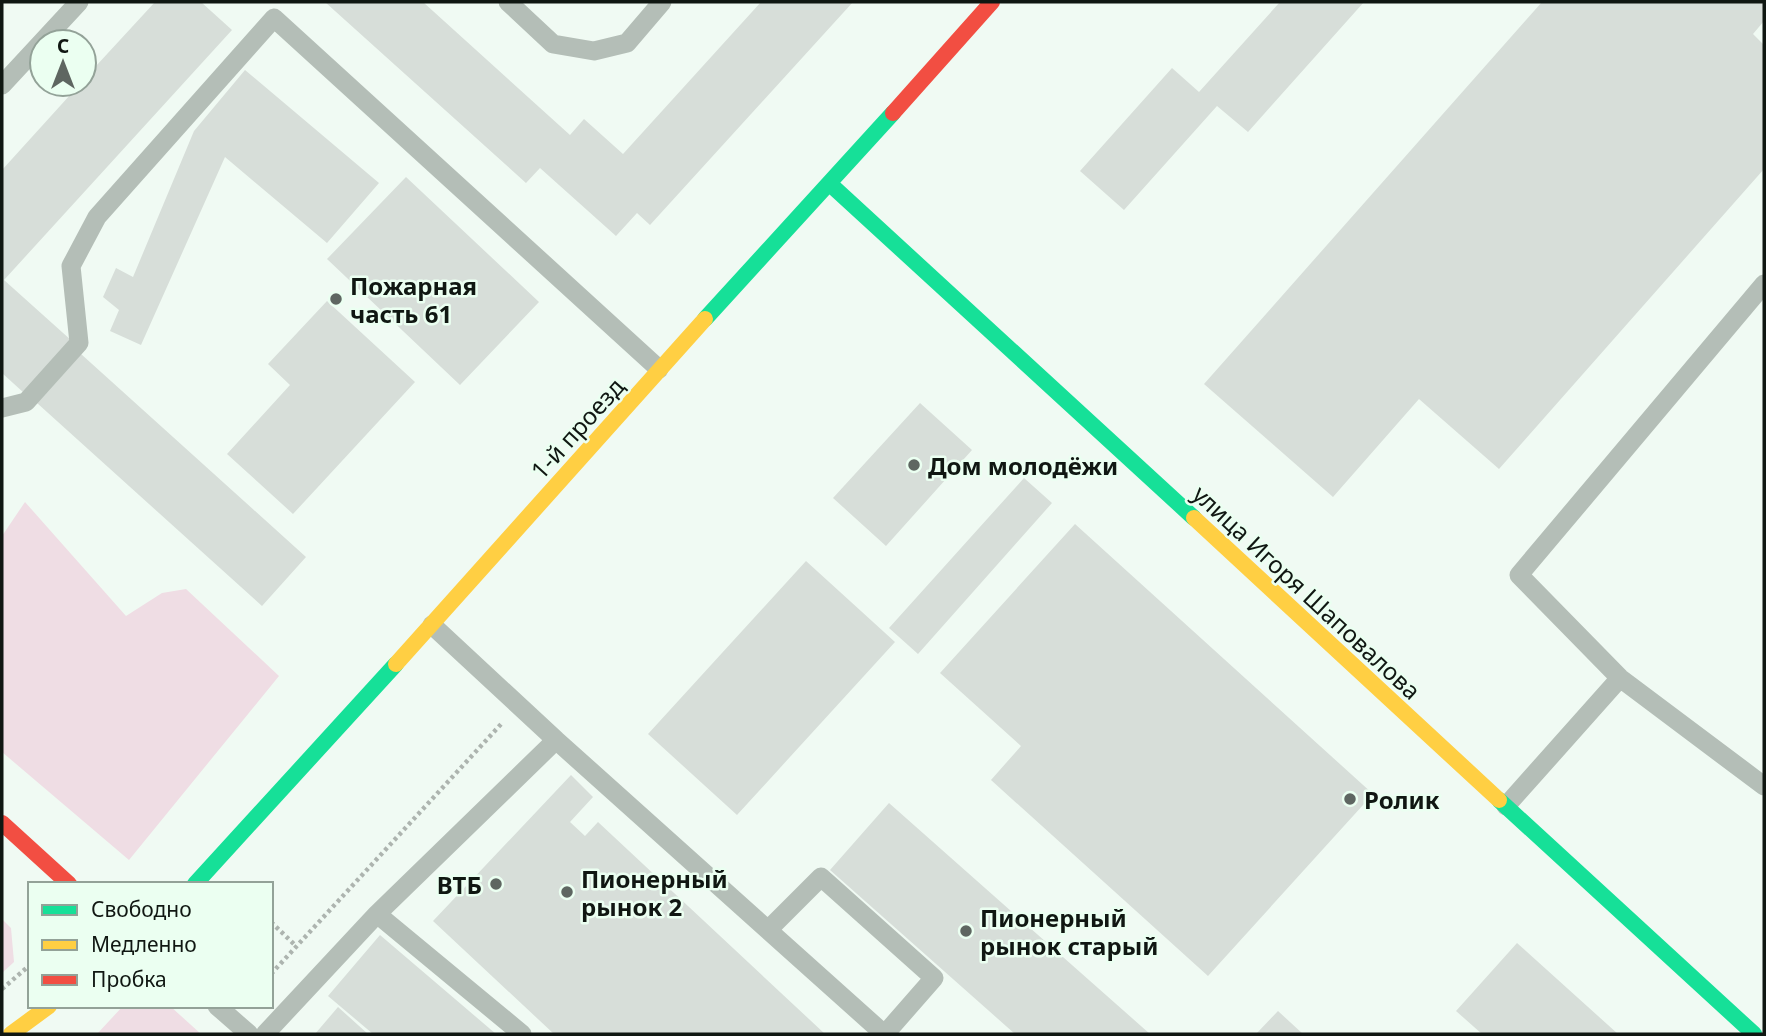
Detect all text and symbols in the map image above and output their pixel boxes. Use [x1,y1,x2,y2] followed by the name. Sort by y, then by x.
[28,28,98,98] north arrow
[57,33,69,59] text: С
[350,269,477,330] place label: Пожарная часть 61
[328,291,344,307] marker: Пожарная часть 61
[523,370,632,486] street label: 1-й проезд
[928,449,1118,482] place label: Дом молодёжи
[906,457,922,473] marker: Дом молодёжи
[1186,477,1428,707] street label: улица Игоря Шаповалова
[1364,783,1440,816] place label: Ролик
[1342,791,1358,807] marker: Ролик
[581,862,728,923] place label: Пионерный рынок 2
[437,868,482,901] place label: ВТБ
[488,876,504,892] marker: ВТБ
[28,882,273,1008] legend
[559,884,575,900] marker: Пионерный рынок 2
[91,895,192,923] text: Свободно
[980,901,1158,962] place label: Пионерный рынок старый
[958,923,974,939] marker: Пионерный рынок старый
[91,930,197,958] text: Медленно
[91,965,167,993] text: Пробка

